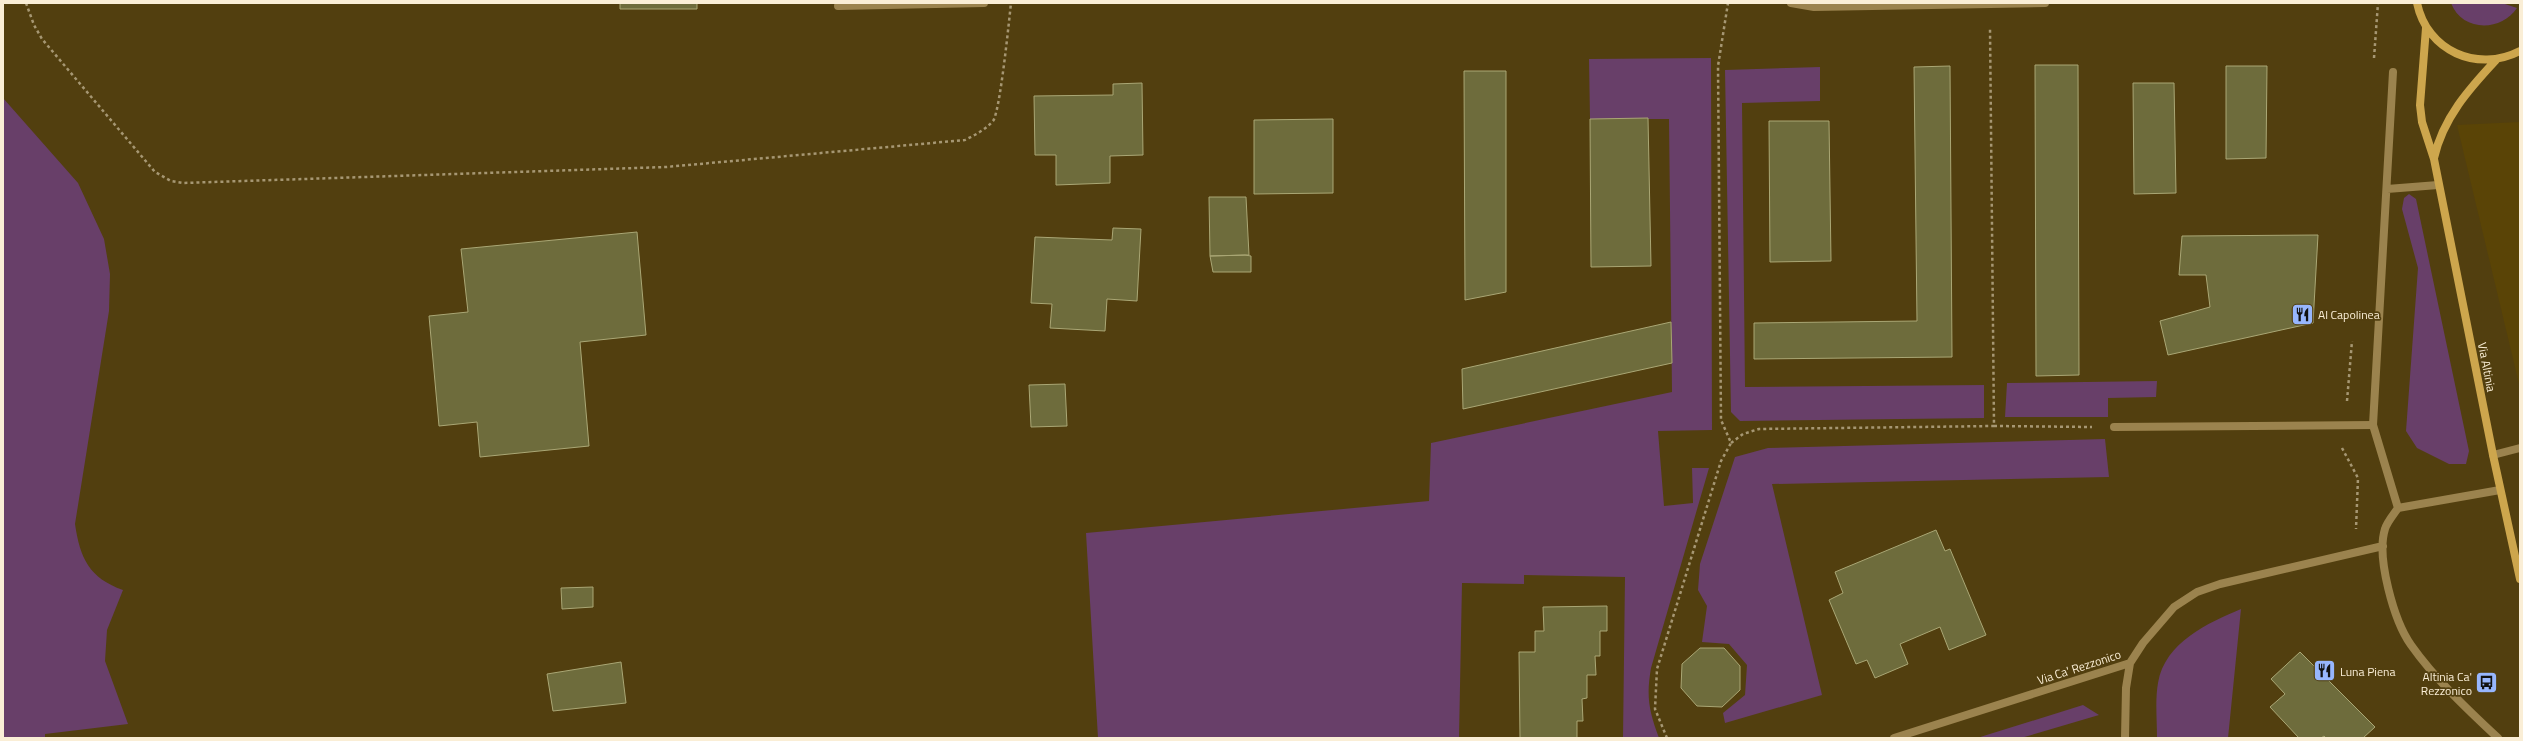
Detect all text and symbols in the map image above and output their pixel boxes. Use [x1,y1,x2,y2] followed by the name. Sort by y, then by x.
[2289,301,2315,327] restaurant icon: Al Capolinea
[2318,305,2380,324] place label: Al Capolinea
[2473,341,2501,393] street label: Via Altinia
[2035,645,2123,689] street label: Via Ca' Rezzonico
[2311,658,2337,684] restaurant icon: Luna Piena
[2340,662,2395,681] place label: Luna Piena
[2421,667,2472,700] place label: Altinia Ca' Rezzonico
[2474,670,2500,696] bus stop icon: Altinia Ca' Rezzonico

